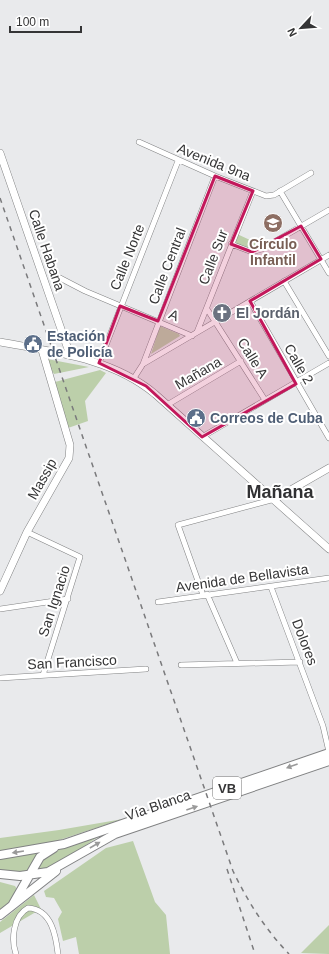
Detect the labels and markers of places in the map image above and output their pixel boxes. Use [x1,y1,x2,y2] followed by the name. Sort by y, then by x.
[262,212,284,234] school or university icon: Círculo Infantil
[249,236,297,268] place label: Círculo Infantil
[211,302,233,324] church icon: El Jordán
[236,305,300,321] place label: El Jordán
[47,328,113,360] place label: Estación de Policía
[22,333,44,355] public building icon: Estación de Policía
[185,407,207,429] public building icon: Correos de Cuba
[210,410,323,426] place label: Correos de Cuba

